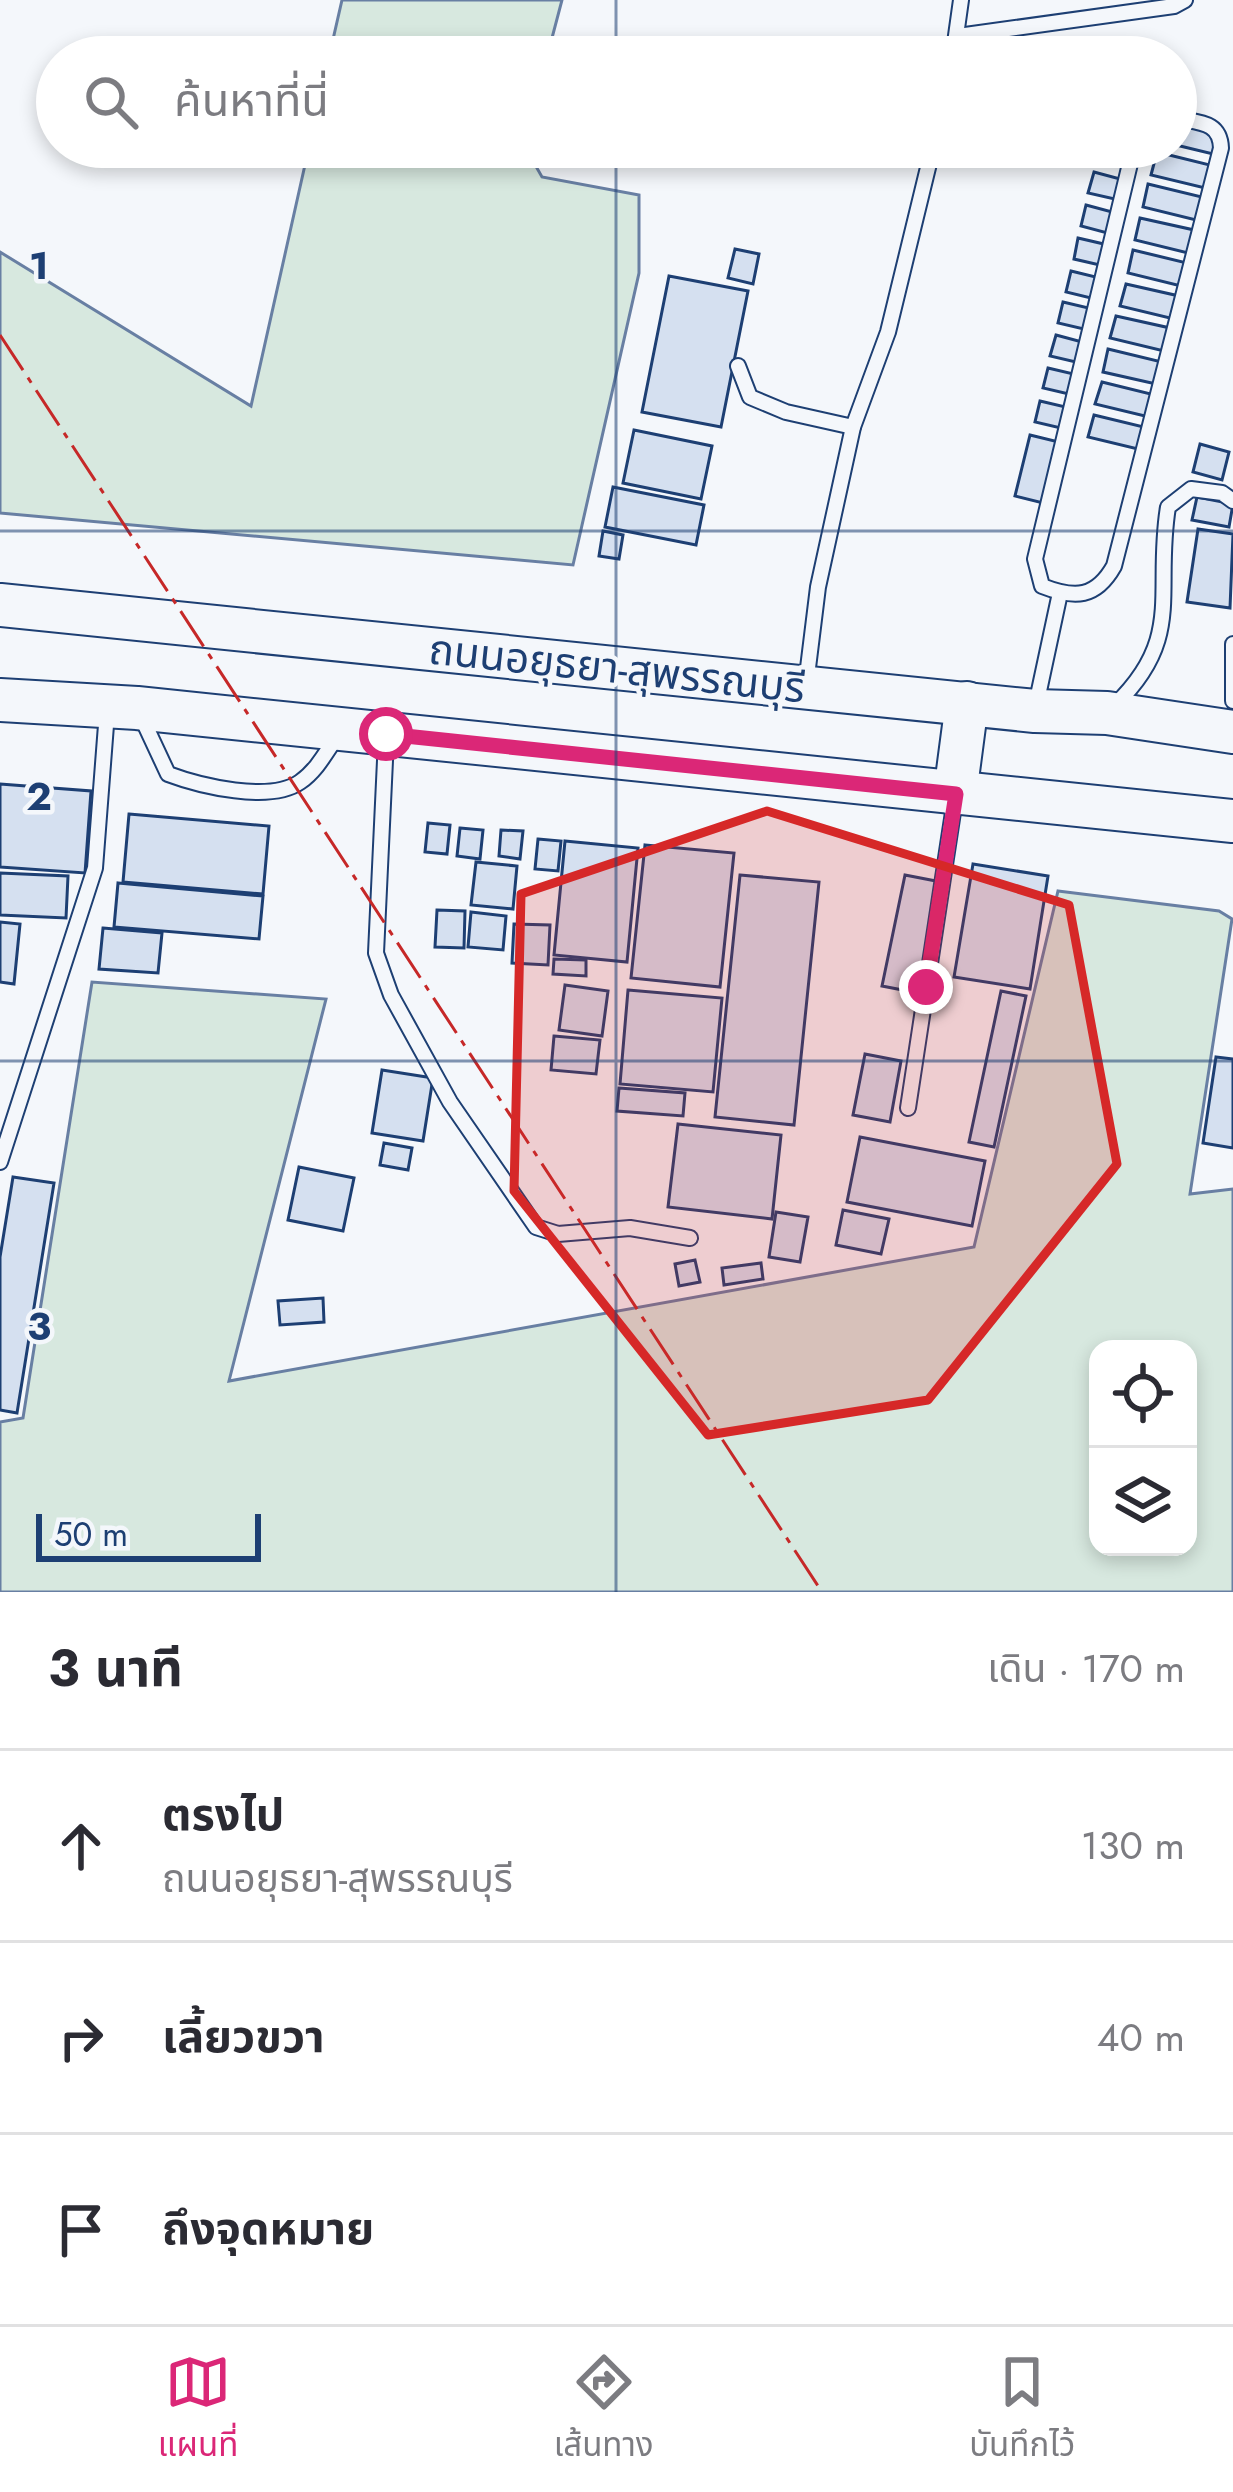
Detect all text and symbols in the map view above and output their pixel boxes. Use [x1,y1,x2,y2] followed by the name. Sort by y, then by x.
[36,36,1197,168] search box
[174,68,329,133] text: ค้นหาที่นี่
[78,69,144,135] icon: search
[29,237,49,294] text: 1
[426,618,808,719] street label: ถนนอยุธยา-สุพรรณบุรี
[359,707,413,761] route start
[26,768,52,825] text: 2
[899,960,953,1014] route end
[27,1298,51,1355] text: 3
[1089,1340,1197,1556] map controls
[1089,1340,1197,1448] button: locate
[1089,1448,1197,1556] button: layers
[36,1508,261,1561] scale bar
[54,1511,128,1558] text: 50 m
[48,1631,183,1705] text: 3 นาที
[987,1640,1185,1697] text: เดิน · 170 m
[162,1782,284,1847] text: ตรงไป
[48,1813,114,1879] icon: ahead
[1081,1817,1185,1874] text: 130 m
[162,1850,513,1907] text: ถนนอยุธยา-สุพรรณบุรี
[162,2004,325,2069] text: เลี้ยวขวา
[48,2005,114,2071] icon: right
[1097,2009,1185,2066] text: 40 m
[162,2196,374,2261] text: ถึงจุดหมาย
[48,2197,114,2263] icon: arrive
[158,2349,238,2471] tab: แผนที่
[554,2349,654,2471] tab: เส้นทาง
[969,2349,1075,2471] tab: บันทึกไว้

